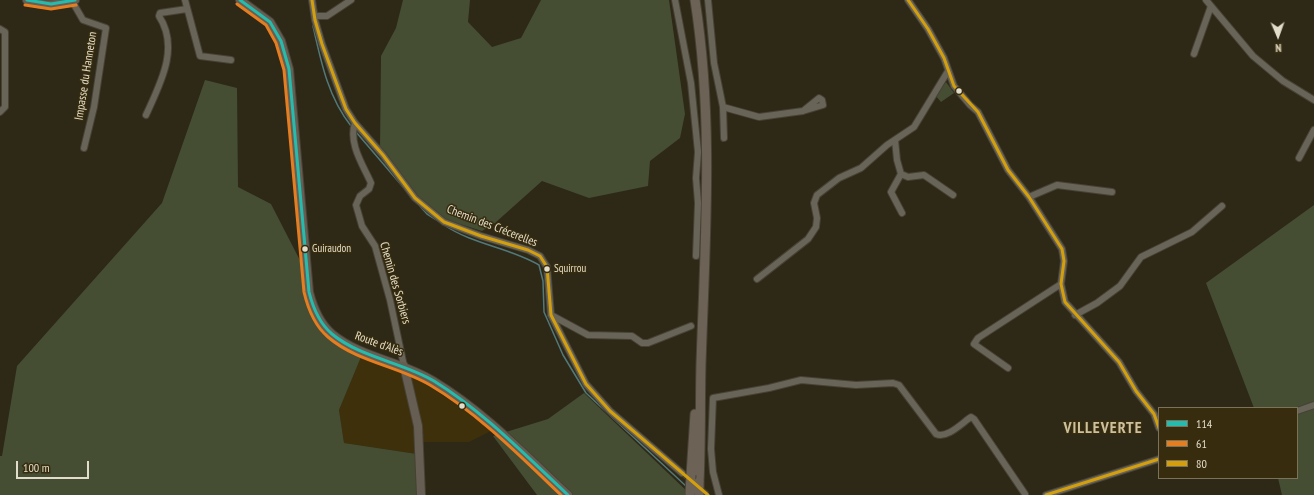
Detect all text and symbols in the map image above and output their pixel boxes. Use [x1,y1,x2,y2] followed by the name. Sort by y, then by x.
[1258,16,1298,56] north arrow
[72,31,100,121] street label: Impasse du Hanneton
[1275,41,1282,55] text: N
[954,86,964,96] unlabelled marker
[445,202,539,250] street label: Chemin des Crécerelles
[376,240,414,326] street label: Chemin des Sorbiers
[312,242,351,256] place label: Guiraudon
[300,244,310,254] marker: Guiraudon
[554,262,586,276] place label: Squirrou
[542,264,552,274] marker: Squirrou
[353,329,405,359] street label: Route d'Alès
[457,401,467,411] unlabelled marker
[1158,407,1298,479] legend
[1196,416,1212,431] text: 114
[1063,418,1143,438] district label: VILLEVERTE
[1196,436,1207,451] text: 61
[18,453,91,479] scale bar
[1196,456,1207,471] text: 80
[23,460,50,475] text: 100 m

